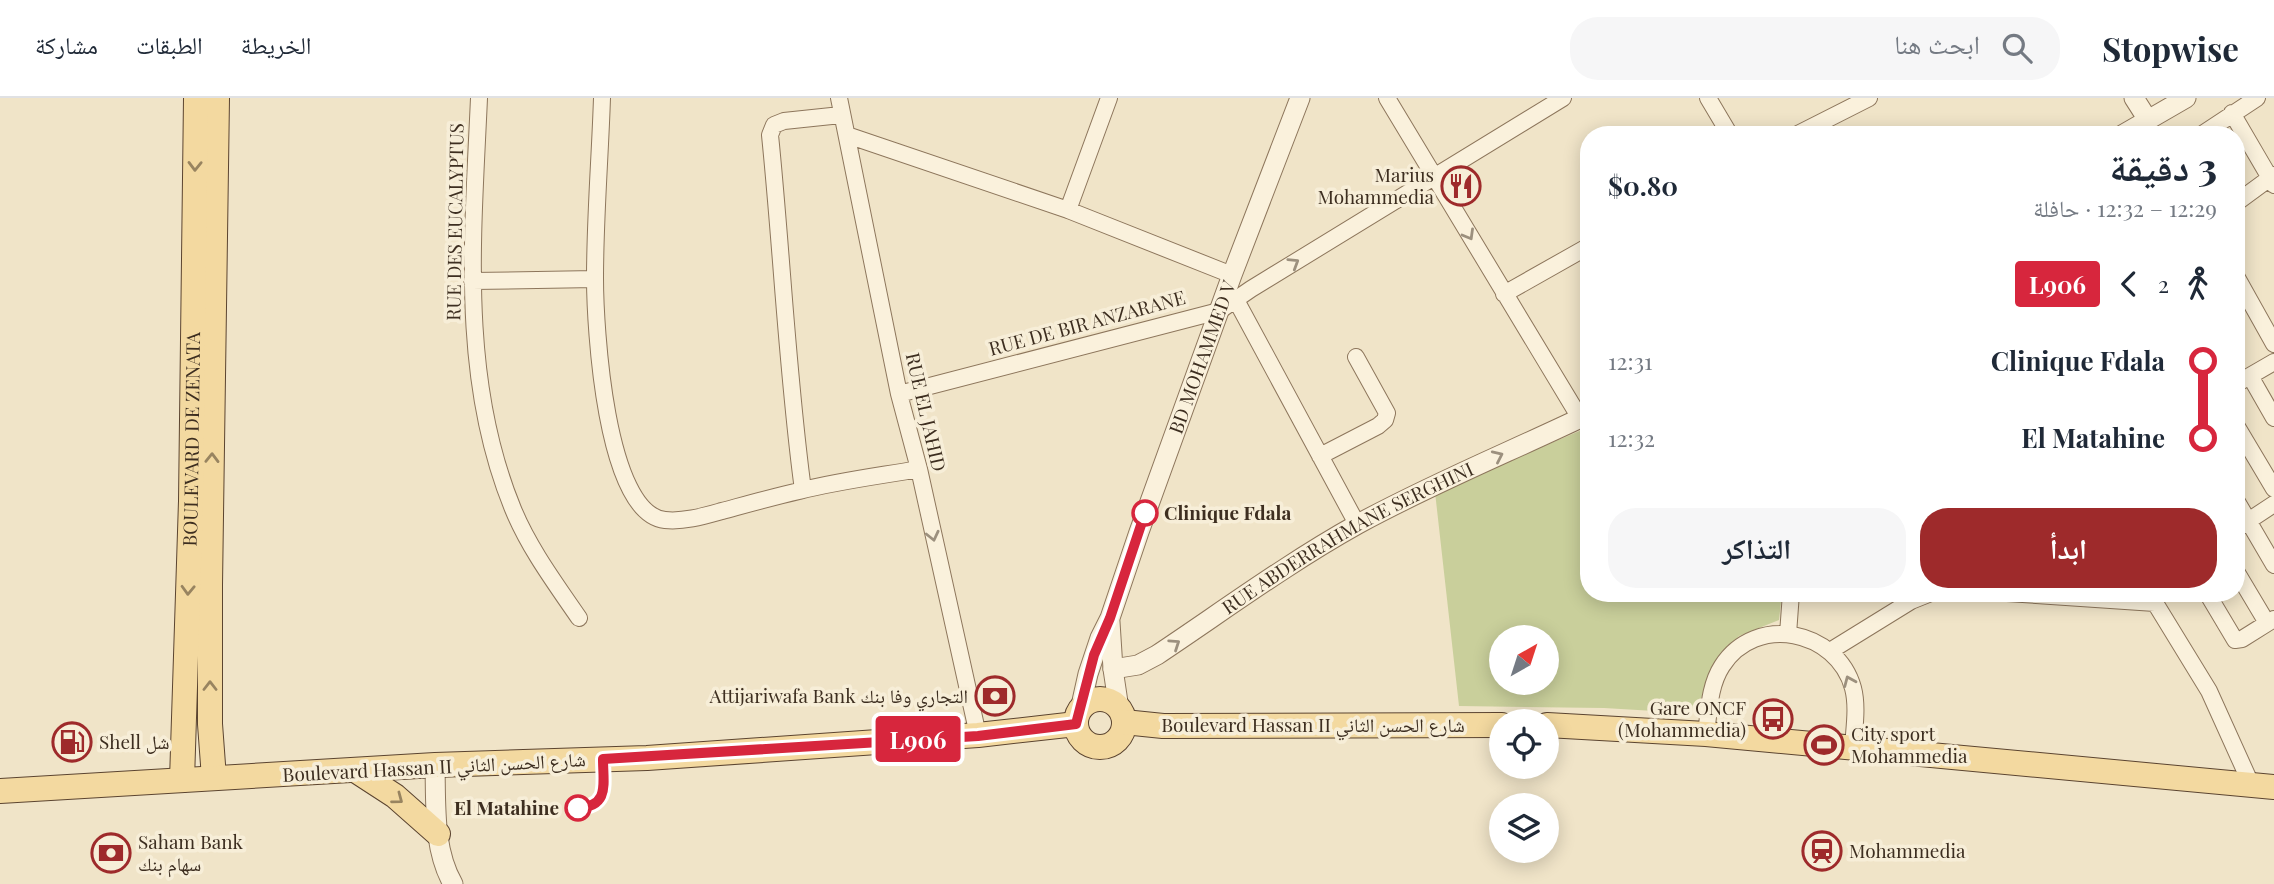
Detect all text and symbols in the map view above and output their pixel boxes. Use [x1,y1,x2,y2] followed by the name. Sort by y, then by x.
[1570,17,2060,80] search box
[1894,26,1980,61] text: ابحث هنا
[2102,26,2239,70] text: Stopwise
[35,28,98,60] text: مشاركة
[136,28,203,60] text: الطبقات
[241,28,311,60] text: الخريطة
[1998,29,2036,67] icon: search
[439,123,469,321] street label: RUE DES EUCALYPTUS
[2110,140,2217,191] text: 3 دقيقة
[188,161,203,172] one-way arrow
[1318,161,1435,209] place label: Marius Mohammedia
[1440,165,1482,207] restaurant icon: Marius Mohammedia
[1608,168,1678,203] text: $0.80
[2033,192,2217,223] text: 12:29 – 12:32 · حافلة
[1461,227,1474,240] one-way arrow
[1286,258,1299,271] one-way arrow
[2110,265,2148,303] icon: back
[2179,265,2217,303] icon: walk
[2029,268,2086,300] text: L906
[2158,268,2169,299] text: 2
[1162,276,1241,437] street label: BD MOHAMMED V
[986,283,1188,361] street label: RUE DE BIR ANZARANE
[176,331,205,547] street label: BOULEVARD DE ZENATA
[1991,343,2165,378] text: Clinique Fdala
[1608,345,1653,376] text: 12:31
[901,350,953,474] street label: RUE EL JAHID
[2021,420,2165,455] text: El Matahine
[1608,422,1655,453] text: 12:32
[1491,450,1503,464] one-way arrow
[204,452,220,463] one-way arrow
[1216,455,1477,619] street label: RUE ABDERRAHMANE SERGHINI
[1164,499,1291,525] place label: Clinique Fdala
[1132,500,1158,526] marker: Clinique Fdala
[1608,508,1906,588] button: التذاكر
[1920,508,2217,588] button: ابدأ
[925,530,940,542] one-way arrow
[181,584,196,595] one-way arrow
[1489,625,1559,695] north arrow
[1489,625,1559,863] map controls
[1167,640,1180,652] one-way arrow
[974,675,1016,717] bank icon: Attijariwafa Bank التجاري وفا بنك
[1843,675,1857,688] one-way arrow
[202,680,218,690] one-way arrow
[709,682,968,712] place label: Attijariwafa Bank التجاري وفا بنك
[1618,694,1746,742] place label: Gare ONCF (Mohammedia)
[1752,698,1794,740] bus stop icon: Gare ONCF (Mohammedia)
[1489,709,1559,779] button: locate
[1161,711,1465,741] street label: Boulevard Hassan II شارع الحسن الثاني
[869,716,967,762] line badge: L906
[1851,720,1968,768] place label: City sport Mohammedia
[51,721,93,763] fuel station icon: Shell شل
[890,723,946,755] text: L906
[1803,724,1845,766] sports icon: City sport Mohammedia
[99,728,169,754] place label: Shell شل
[282,745,586,791] street label: Boulevard Hassan II شارع الحسن الثاني
[391,791,403,803] one-way arrow
[1489,793,1559,863] button: layers
[454,794,559,820] place label: El Matahine
[565,795,591,821] marker: El Matahine
[138,828,244,878] place label: Saham Bank سهام بنك
[1801,830,1843,872] station icon: Mohammedia
[90,832,132,874] bank icon: Saham Bank سهام بنك
[1849,837,1966,863] place label: Mohammedia

